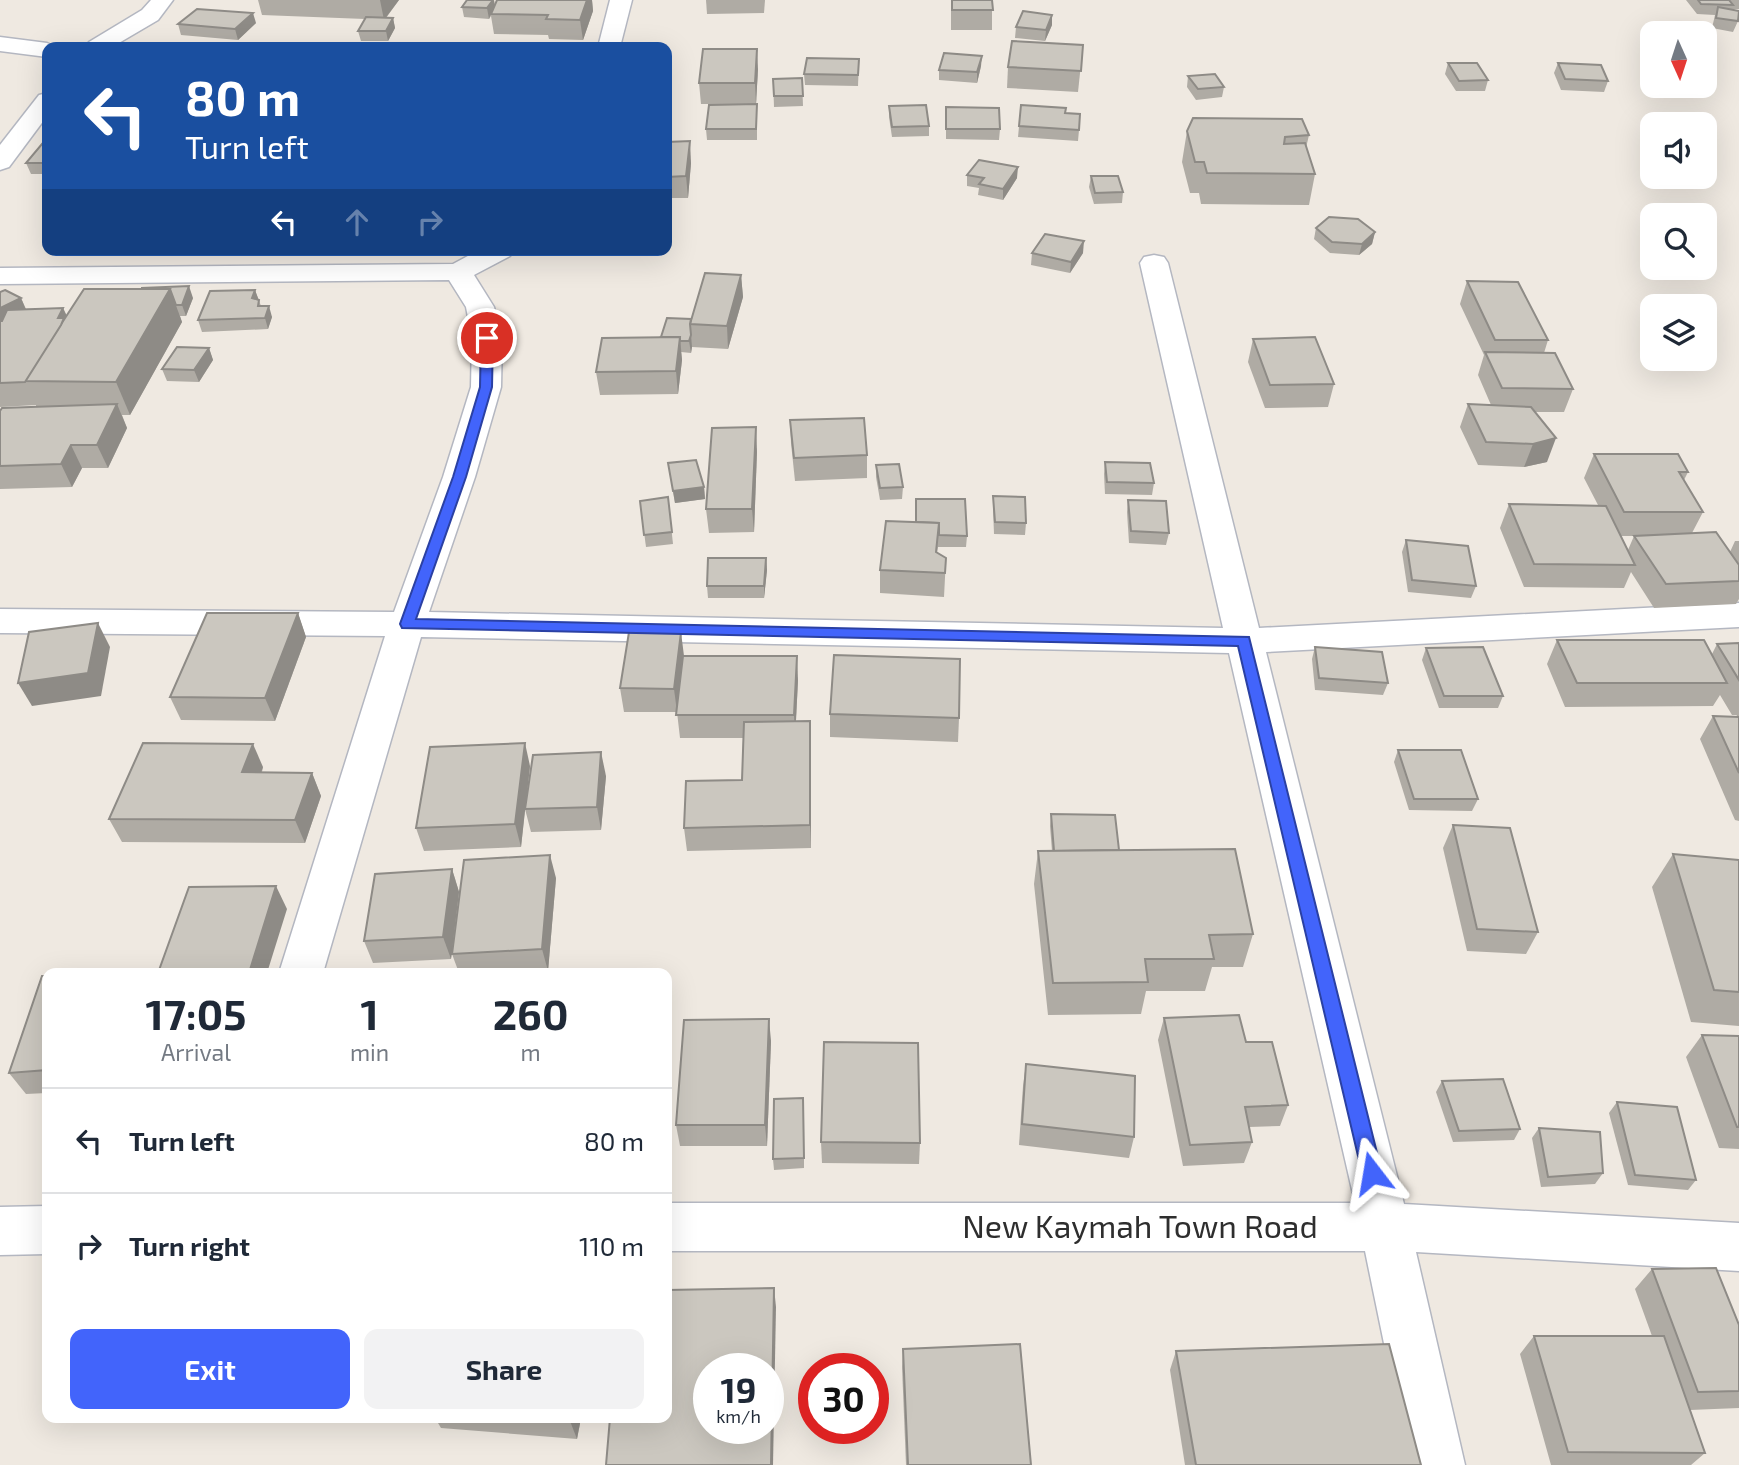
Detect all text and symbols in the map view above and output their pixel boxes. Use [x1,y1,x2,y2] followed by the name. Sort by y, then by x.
[1640,21,1717,98] north arrow
[1640,21,1717,371] map controls
[185,67,300,126] text: 80 m
[70,70,161,161] icon: left
[1640,112,1717,189] button: sound
[185,127,309,165] text: Turn left
[265,203,303,241] icon: left
[338,203,376,241] icon: ahead
[411,203,449,241] icon: right
[1640,203,1717,280] button: search
[1640,294,1717,371] button: layers
[457,308,517,368] pin
[468,319,506,357] icon: arrive
[146,988,246,1038] text: 17:05
[360,988,379,1038] text: 1
[493,988,568,1038] text: 260
[161,1038,231,1066] text: Arrival
[350,1038,389,1066] text: min
[520,1038,541,1066] text: m
[70,1122,108,1160] icon: left
[129,1125,235,1156] text: Turn left
[584,1125,644,1156] text: 80 m
[1335,1136,1409,1210] position arrow
[962,1206,1318,1244] street label: New Kaymah Town Road
[70,1227,108,1265] icon: right
[129,1230,250,1261] text: Turn right
[579,1230,644,1261] text: 110 m
[70,1329,350,1409] button: Exit
[364,1329,644,1409] button: Share
[798,1353,889,1444] speed limit sign: 30
[721,1368,756,1410] text: 19
[716,1405,761,1427] text: km/h

